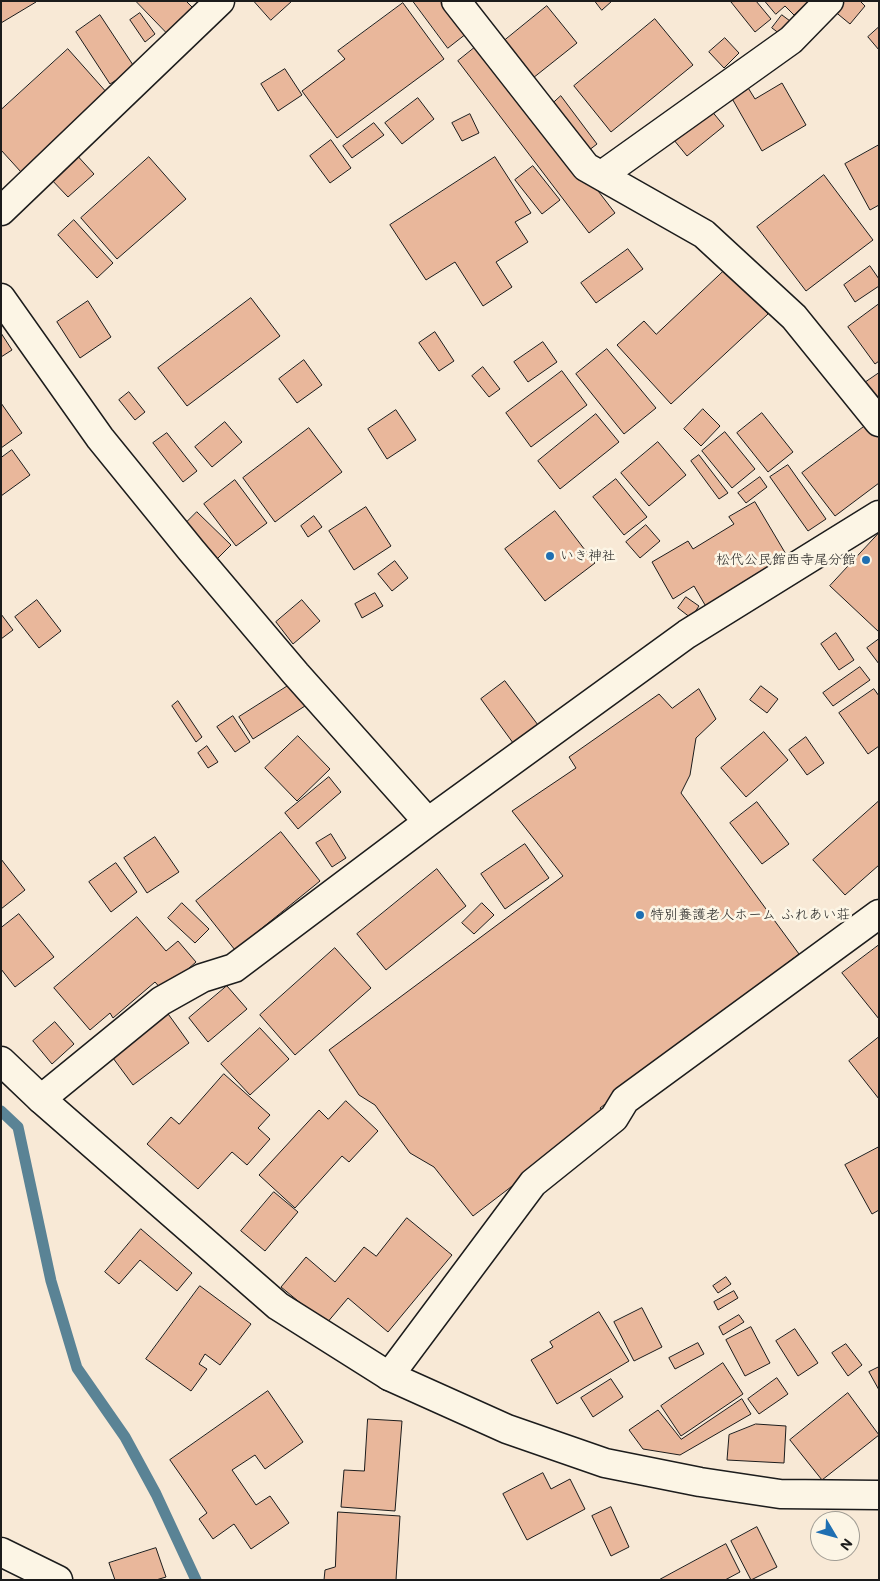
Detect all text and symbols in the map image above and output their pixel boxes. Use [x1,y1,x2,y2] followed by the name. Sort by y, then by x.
[560,548,616,564] place label: いき神社
[544,550,556,562] marker: いき神社
[716,552,856,568] place label: 松代公民館西寺尾分館
[860,554,872,566] marker: 松代公民館西寺尾分館
[650,907,850,923] place label: 特別養護老人ホーム ふれあい荘
[634,909,646,921] marker: 特別養護老人ホーム ふれあい荘
[810,1511,860,1561] north arrow
[836,1535,857,1555] text: N

